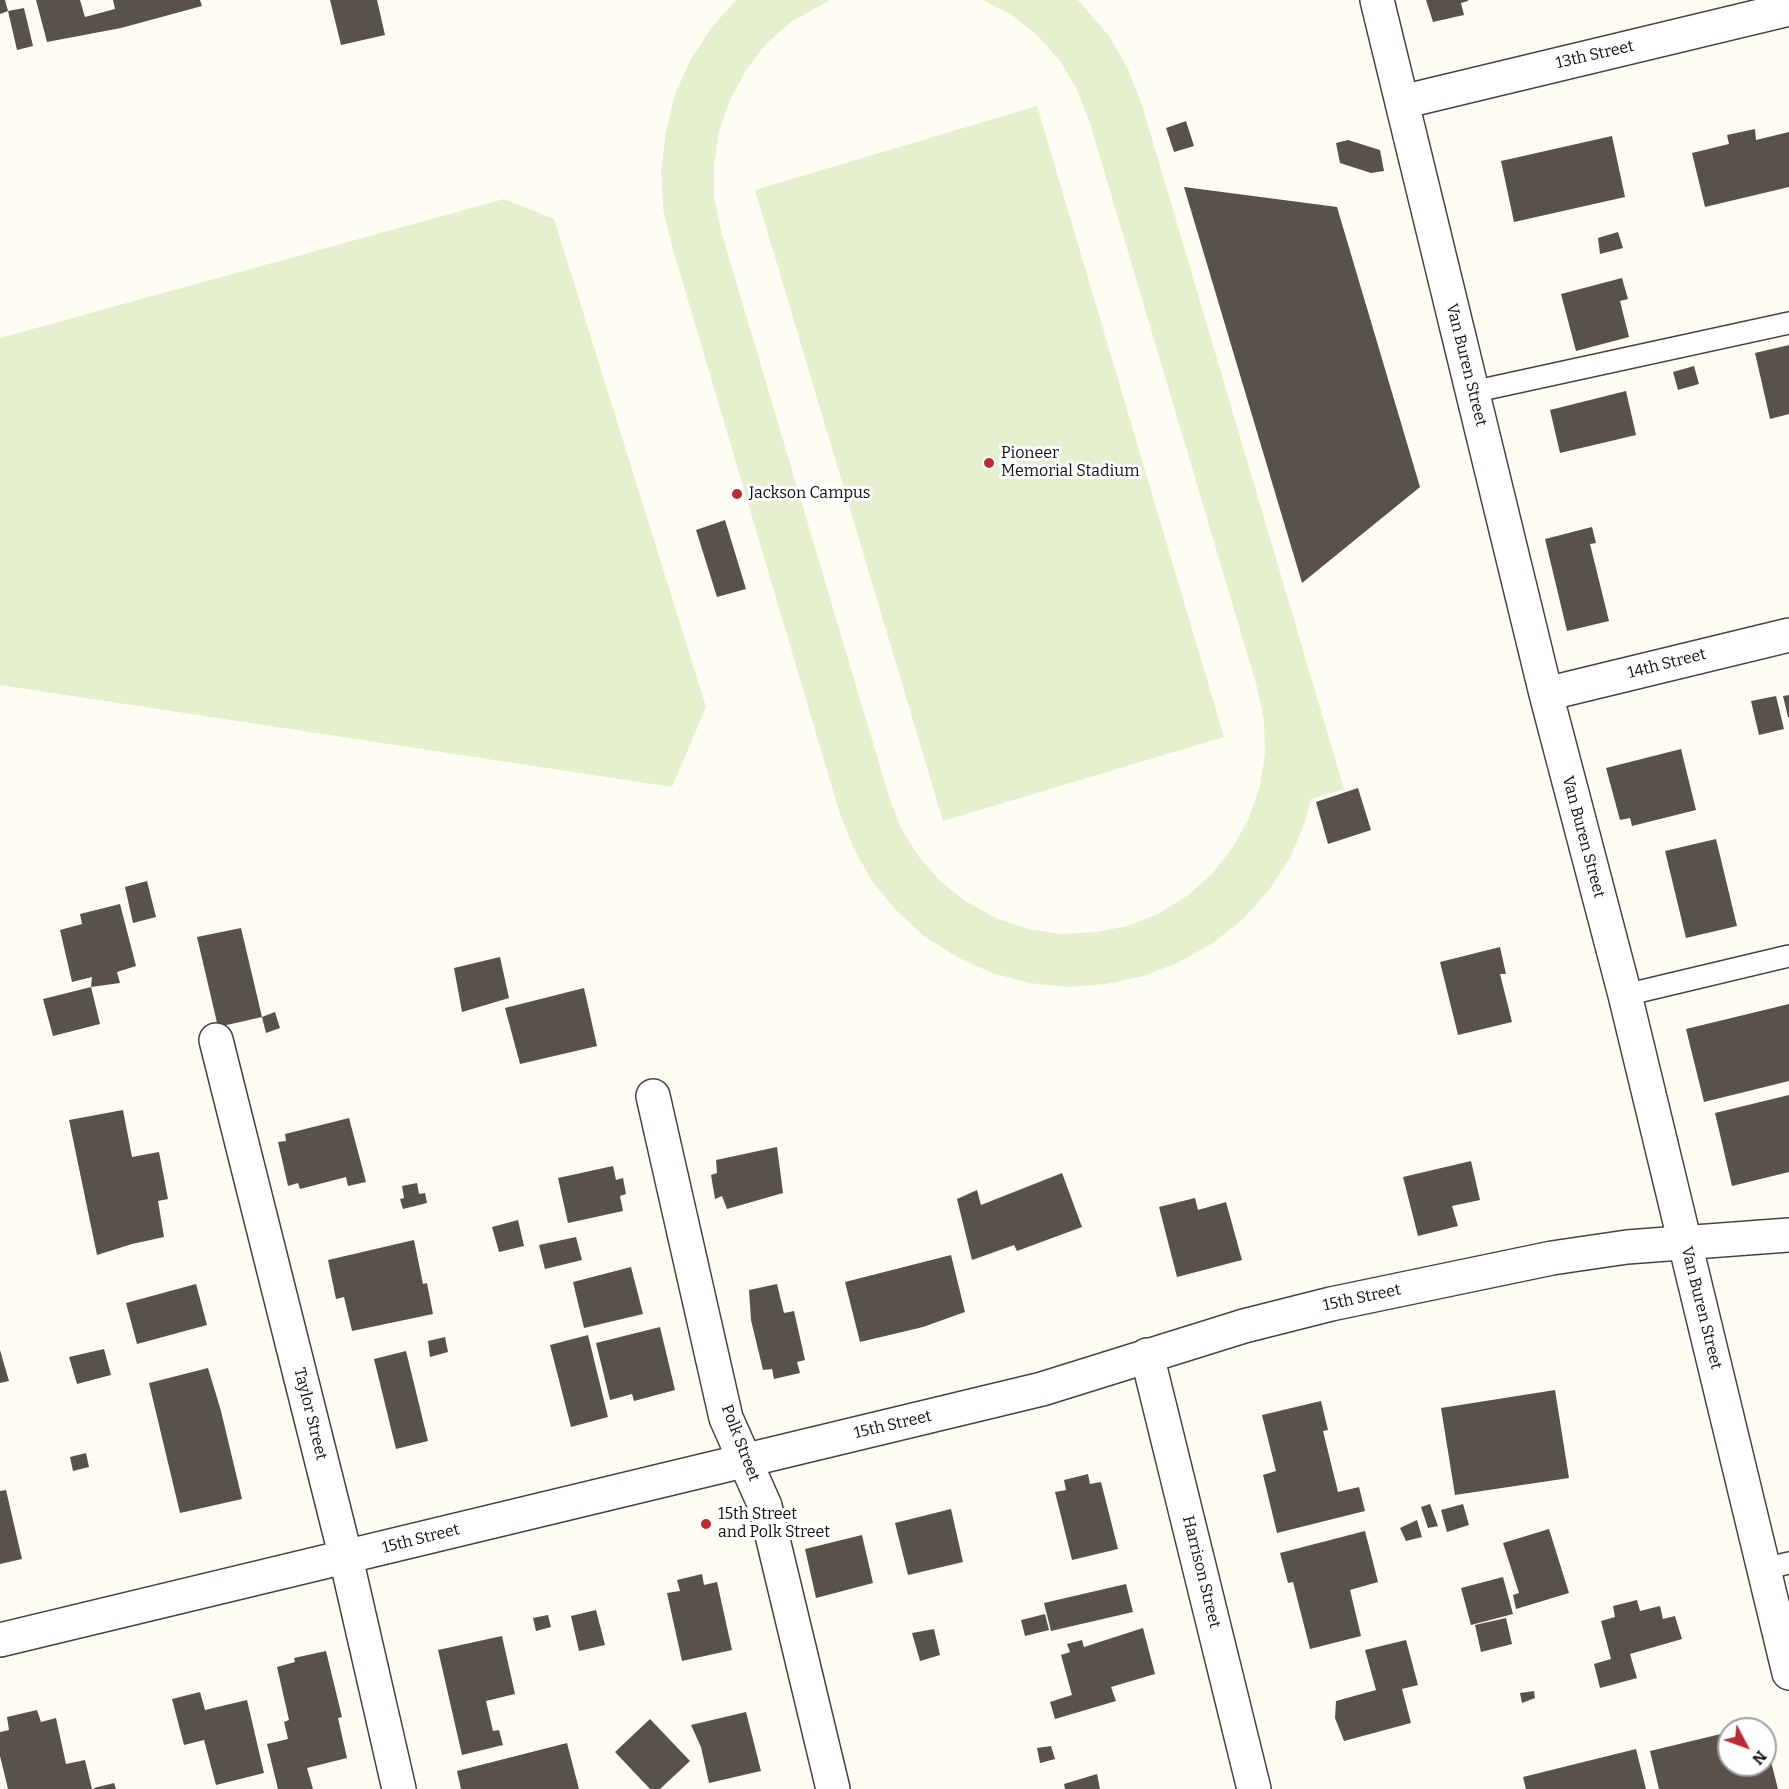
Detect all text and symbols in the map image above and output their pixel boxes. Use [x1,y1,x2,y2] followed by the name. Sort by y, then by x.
[1554,37,1636,73] street label: 13th Street
[1441,302,1491,428] street label: Van Buren Street
[1001,444,1139,482] place label: Pioneer Memorial Stadium
[982,456,996,470] marker: Pioneer Memorial Stadium
[749,484,870,504] place label: Jackson Campus
[730,487,744,501] marker: Jackson Campus
[1626,645,1708,683] street label: 14th Street
[1557,774,1609,900] street label: Van Buren Street
[1676,1245,1726,1371] street label: Van Buren Street
[1321,1280,1403,1316] street label: 15th Street
[289,1366,331,1462] street label: Taylor Street
[717,1402,763,1484] street label: Polk Street
[852,1407,934,1443] street label: 15th Street
[718,1505,830,1543] place label: 15th Street and Polk Street
[1178,1514,1224,1630] street label: Harrison Street
[699,1517,713,1531] marker: 15th Street and Polk Street
[380,1520,462,1558] street label: 15th Street
[1717,1717,1777,1777] north arrow
[1748,1747,1771,1769] text: N

